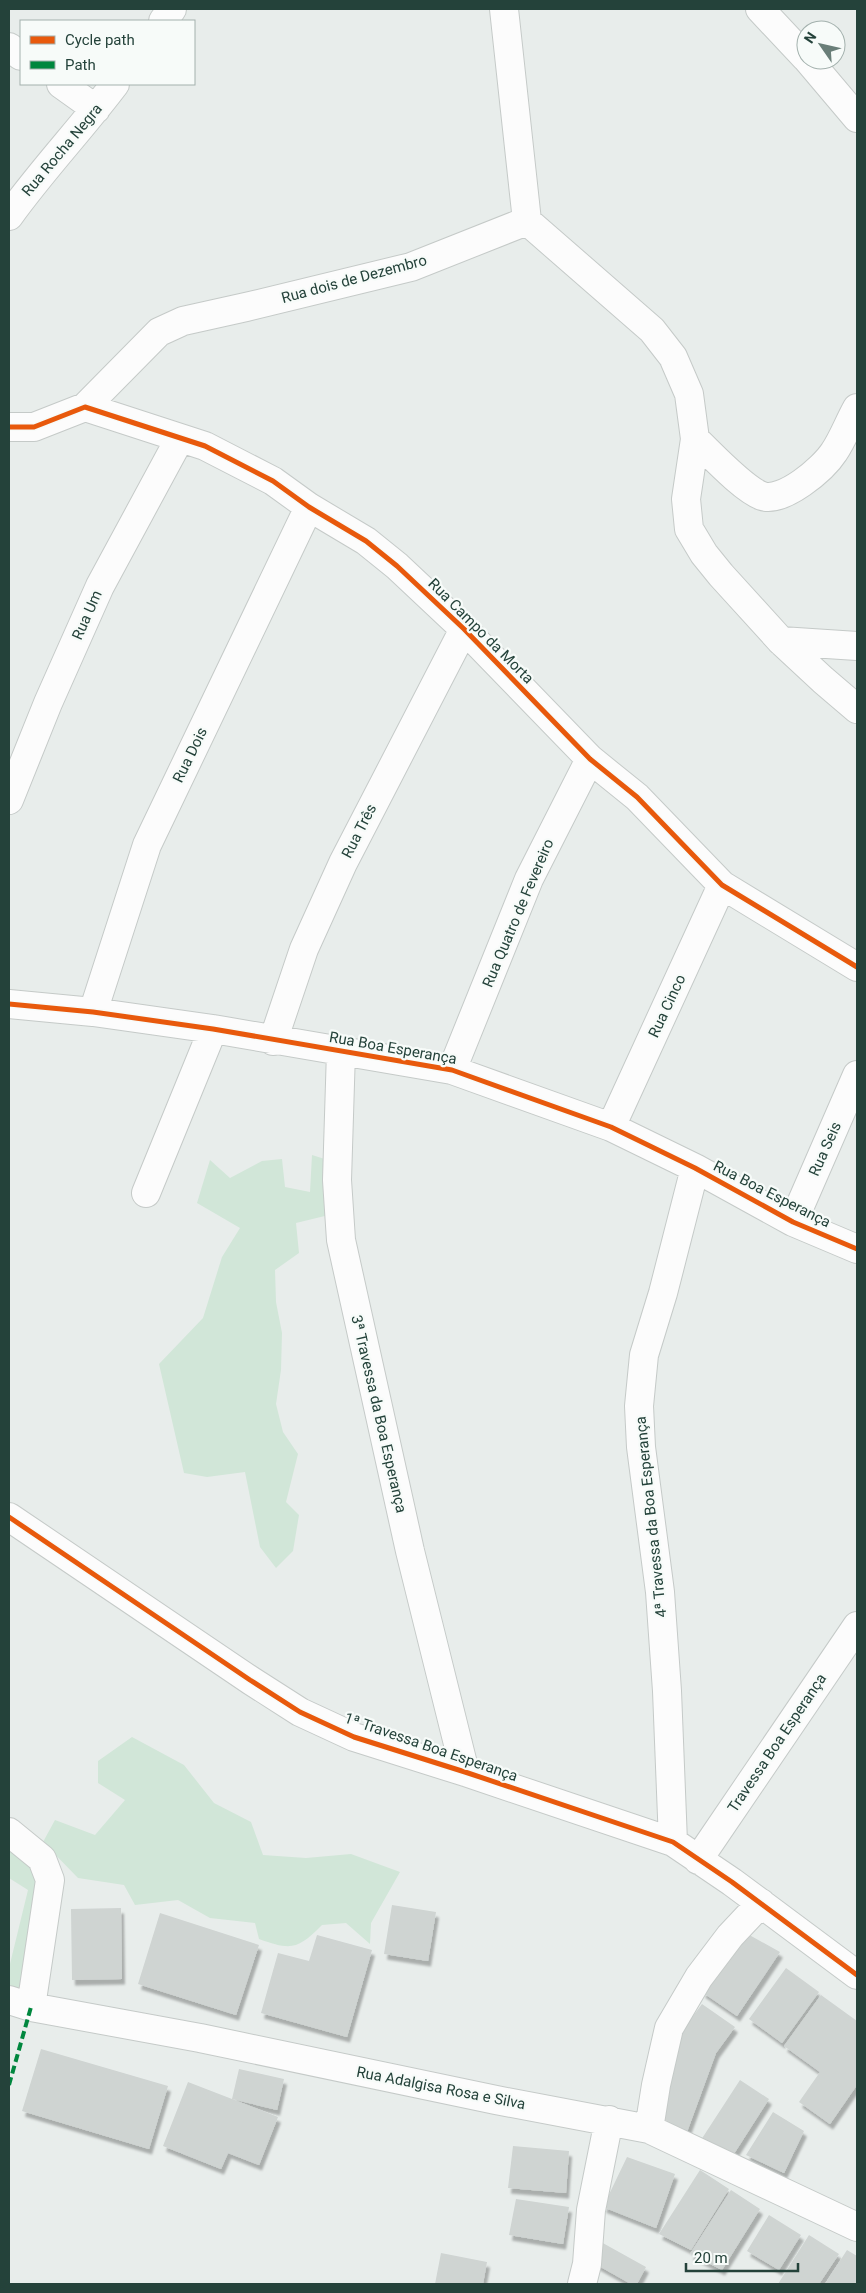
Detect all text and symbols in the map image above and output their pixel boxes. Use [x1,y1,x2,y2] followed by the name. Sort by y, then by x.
[20,20,195,85] legend
[796,20,846,70] north arrow
[801,29,820,46] text: N
[65,31,135,49] text: Cycle path
[65,56,96,74] text: Path
[18,100,106,200] street label: Rua Rocha Negra
[279,251,429,307] street label: Rua dois de Dezembro
[425,575,537,687] street label: Rua Campo da Morta
[68,587,106,643] street label: Rua Um
[169,724,211,786] street label: Rua Dois
[338,801,380,861] street label: Rua Três
[479,836,557,990] street label: Rua Quatro de Fevereiro
[645,972,689,1040] street label: Rua Cinco
[328,1028,458,1068] street label: Rua Boa Esperança
[805,1119,845,1179] street label: Rua Seis
[710,1157,834,1231] street label: Rua Boa Esperança
[347,1313,411,1515] street label: 3ª Travessa da Boa Esperança
[631,1415,671,1619] street label: 4ª Travessa da Boa Esperança
[724,1670,830,1816] street label: Travessa Boa Esperança
[342,1709,520,1785] street label: 1ª Travessa Boa Esperança
[355,2063,527,2113] street label: Rua Adalgisa Rosa e Silva
[686,2240,798,2272] scale bar
[694,2249,728,2267] text: 20 m

